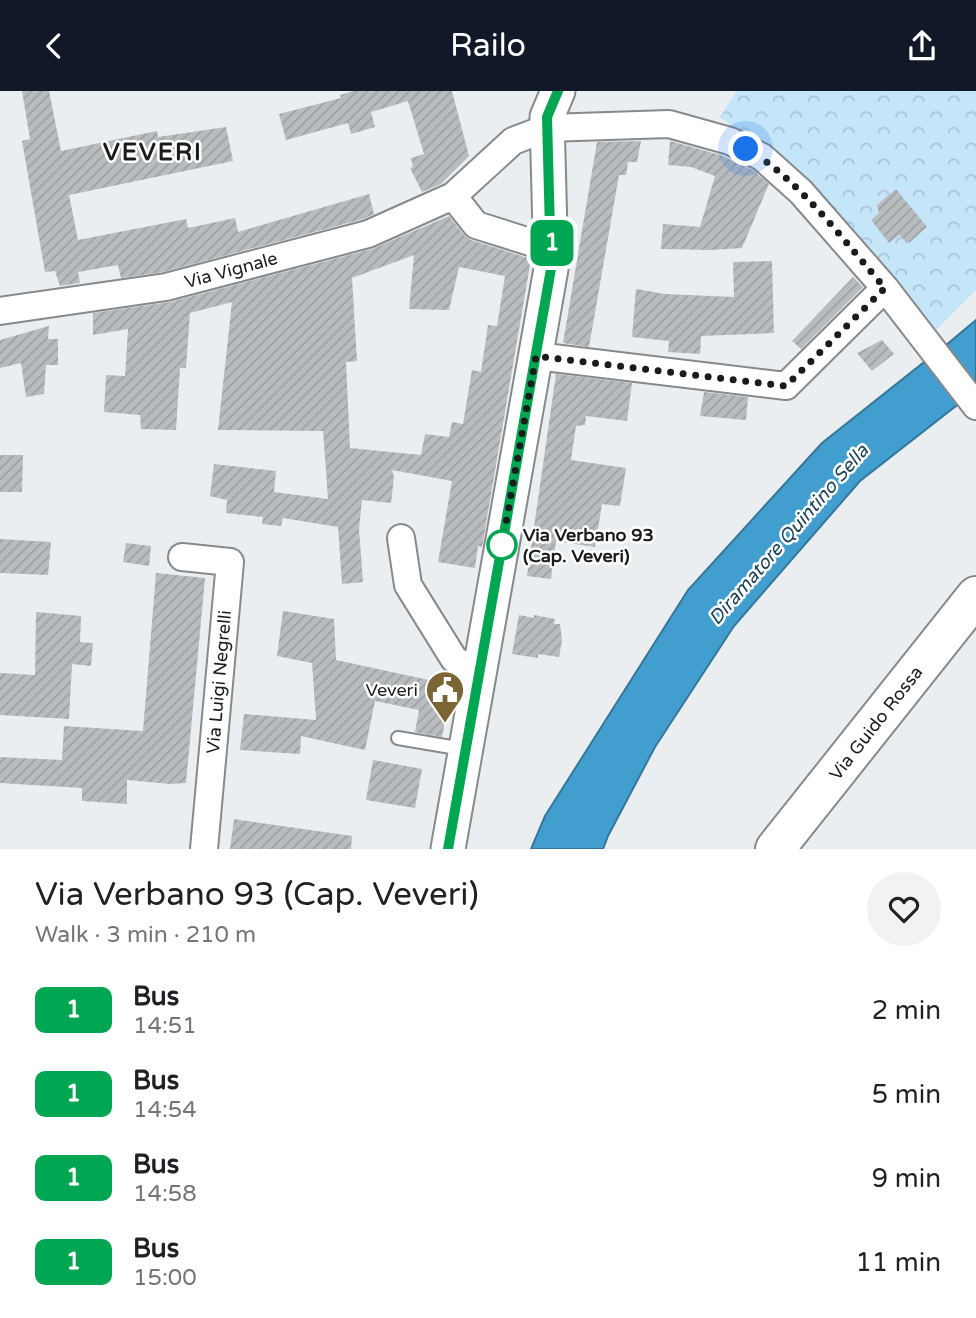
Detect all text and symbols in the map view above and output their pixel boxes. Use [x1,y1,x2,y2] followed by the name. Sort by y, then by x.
[35,27,73,65] icon: back
[450,27,526,65] text: Railo
[903,27,941,65] icon: share
[728,131,763,166] your location
[103,138,203,167] district label: VEVERI
[529,220,575,266] line badge: 1
[544,228,560,257] text: 1
[182,247,280,293] street label: Via Vignale
[704,439,874,629] water label: Diramatore Quintino Sella
[523,524,654,567] place label: Via Verbano 93 (Cap. Veveri)
[487,530,517,560] marker: Via Verbano 93 (Cap. Veveri)
[202,609,236,755] street label: Via Luigi Negrelli
[825,662,927,784] street label: Via Guido Rossa
[424,669,466,724] public building icon: Veveri
[365,679,418,701] place label: Veveri
[867,872,941,946] button: heart
[35,875,479,914] text: Via Verbano 93 (Cap. Veveri)
[35,921,256,949] text: Walk · 3 min · 210 m
[133,981,179,1012] text: Bus
[66,995,81,1024] text: 1
[872,995,941,1026] text: 2 min
[133,1012,197,1040] text: 14:51
[133,1065,179,1096] text: Bus
[66,1079,81,1108] text: 1
[872,1079,941,1110] text: 5 min
[133,1096,197,1124] text: 14:54
[133,1149,179,1180] text: Bus
[66,1163,81,1192] text: 1
[872,1163,941,1194] text: 9 min
[133,1180,197,1208] text: 14:58
[133,1233,179,1264] text: Bus
[66,1247,81,1276] text: 1
[855,1247,941,1278] text: 11 min
[133,1264,197,1292] text: 15:00

